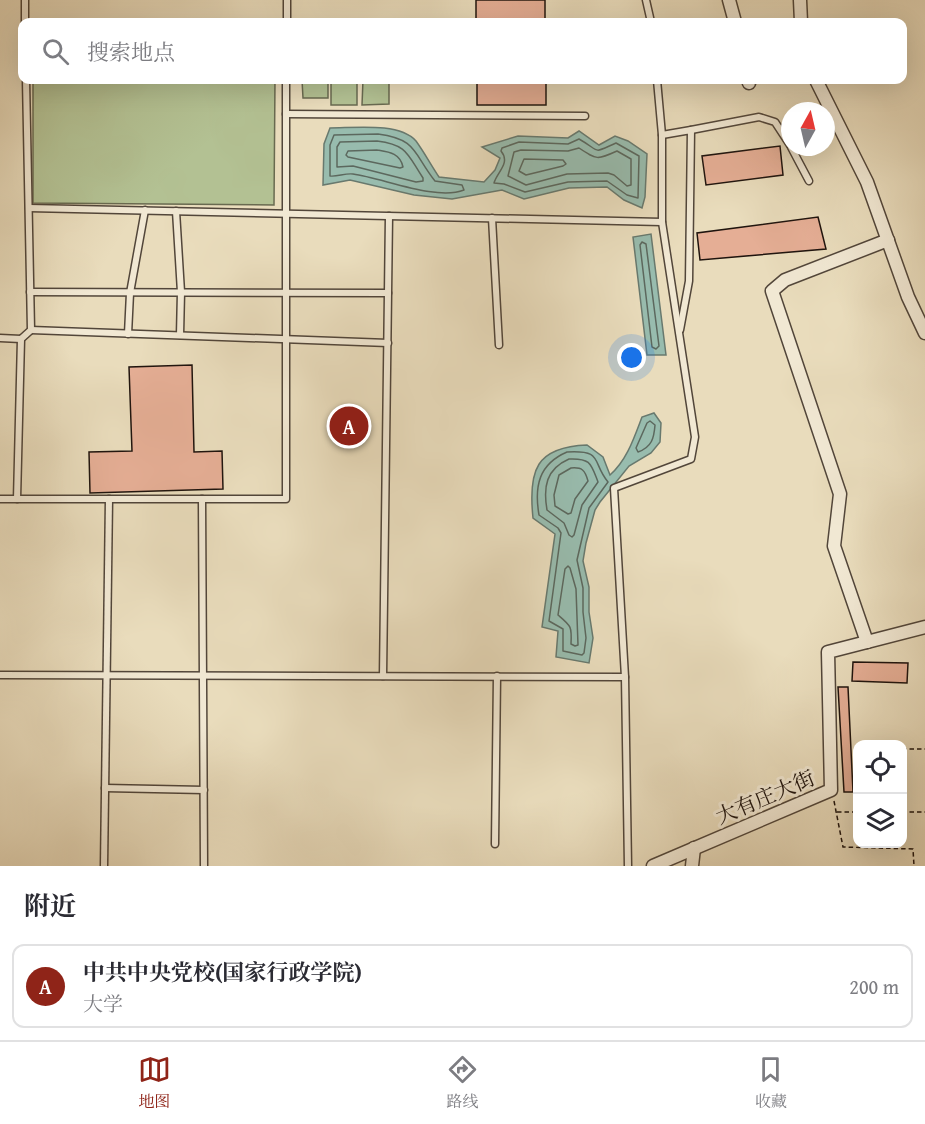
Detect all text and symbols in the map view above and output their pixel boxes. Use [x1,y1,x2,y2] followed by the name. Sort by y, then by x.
[18,18,907,84] search box
[39,35,72,68] icon: search
[87,36,175,68] text: 搜索地点
[781,102,835,156] north arrow
[617,343,646,372] your location
[330,404,368,448] pin: A
[853,740,907,848] map controls
[853,740,907,794] button: locate
[711,762,819,832] street label: 大有庄大街
[853,794,907,848] button: layers
[24,886,76,925] text: 附近
[83,956,362,988] text: 中共中央党校(国家行政学院)
[39,972,52,1001] text: A
[849,972,899,1001] text: 200 m
[83,989,123,1018] text: 大学
[138,1053,171,1113] tab: 地图
[446,1053,479,1113] tab: 路线
[754,1053,787,1113] tab: 收藏

